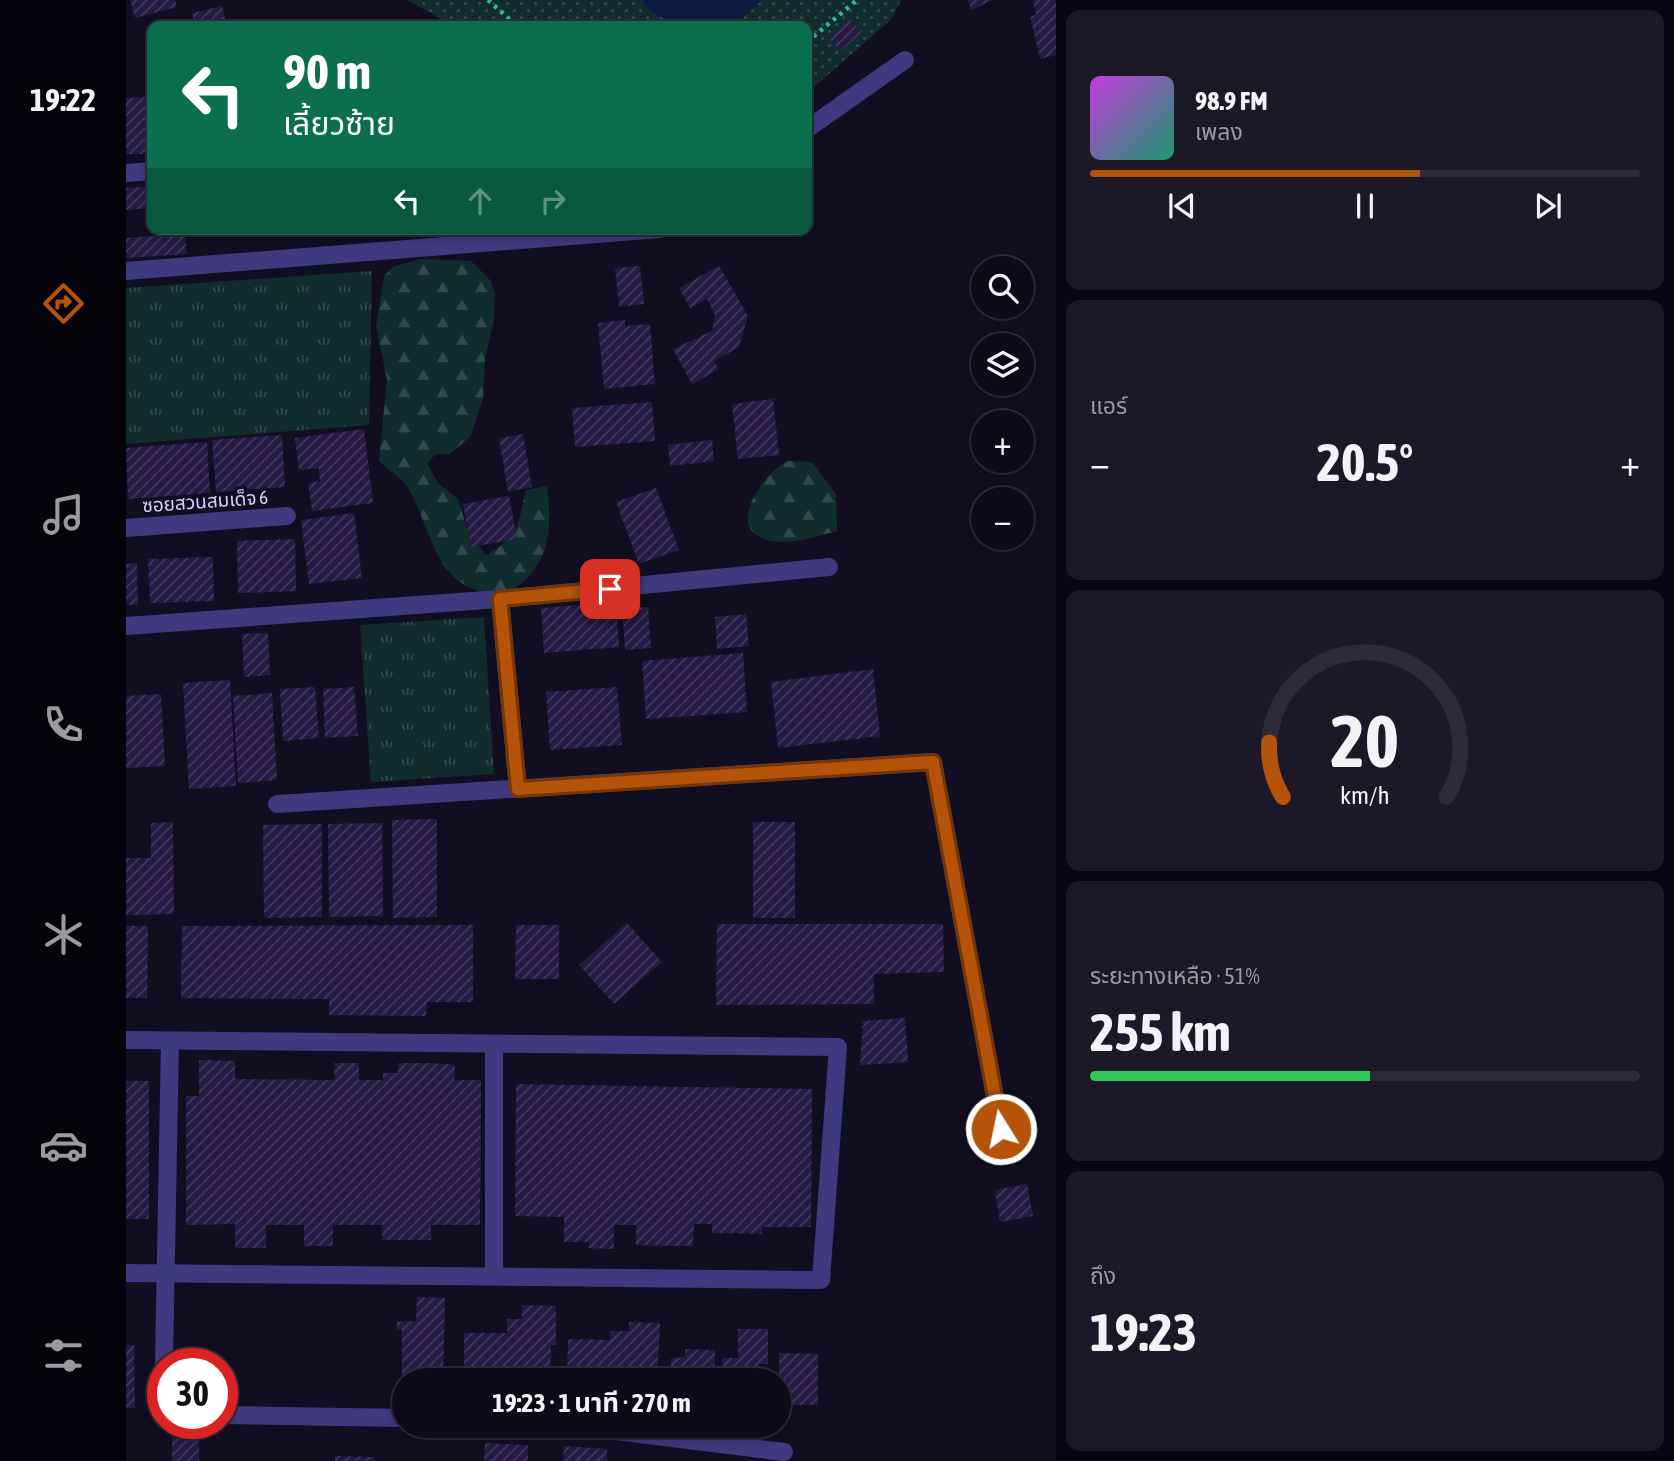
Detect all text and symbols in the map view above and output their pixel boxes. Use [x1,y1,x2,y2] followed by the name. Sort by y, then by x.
[283,43,371,99] text: 90 m
[168,49,259,140] icon: left
[30,81,96,118] text: 19:22
[1195,86,1268,116] text: 98.9 FM
[283,105,395,142] text: เลี้ยวซ้าย
[1195,119,1243,145] text: เพลง
[388,182,426,220] icon: left
[461,182,499,220] icon: ahead
[534,182,572,220] icon: right
[1163,187,1201,225] icon: previous
[1346,187,1384,225] icon: pause
[1529,187,1567,225] icon: next
[971,256,1034,550] map controls
[971,256,1034,319] button: search
[39,279,88,328] icon: directions
[971,333,1034,396] button: layers
[1090,393,1127,419] text: แอร์
[971,410,1034,473] button: +
[1317,432,1413,492] text: 20.5°
[1090,441,1110,484] text: −
[1620,441,1640,484] text: +
[141,486,269,516] street label: ซอยสวนสมเด็จ 6
[971,487,1034,550] button: −
[39,490,88,539] icon: music
[580,559,640,619] pin
[591,570,629,608] icon: arrive
[1331,699,1399,782] text: 20
[39,700,88,749] icon: phone
[1340,780,1390,808] text: km/h
[39,910,88,959] icon: climate
[1090,963,1260,989] text: ระยะทางเหลือ · 51%
[1090,1002,1231,1062] text: 255 km
[964,1092,1038,1166] position arrow
[39,1121,88,1170] icon: car
[1090,1263,1116,1289] text: ถึง
[1090,1302,1197,1362] text: 19:23
[39,1331,88,1380] icon: filters
[147,1348,238,1439] speed limit sign: 30
[492,1388,691,1418] text: 19:23 · 1 นาที · 270 m

